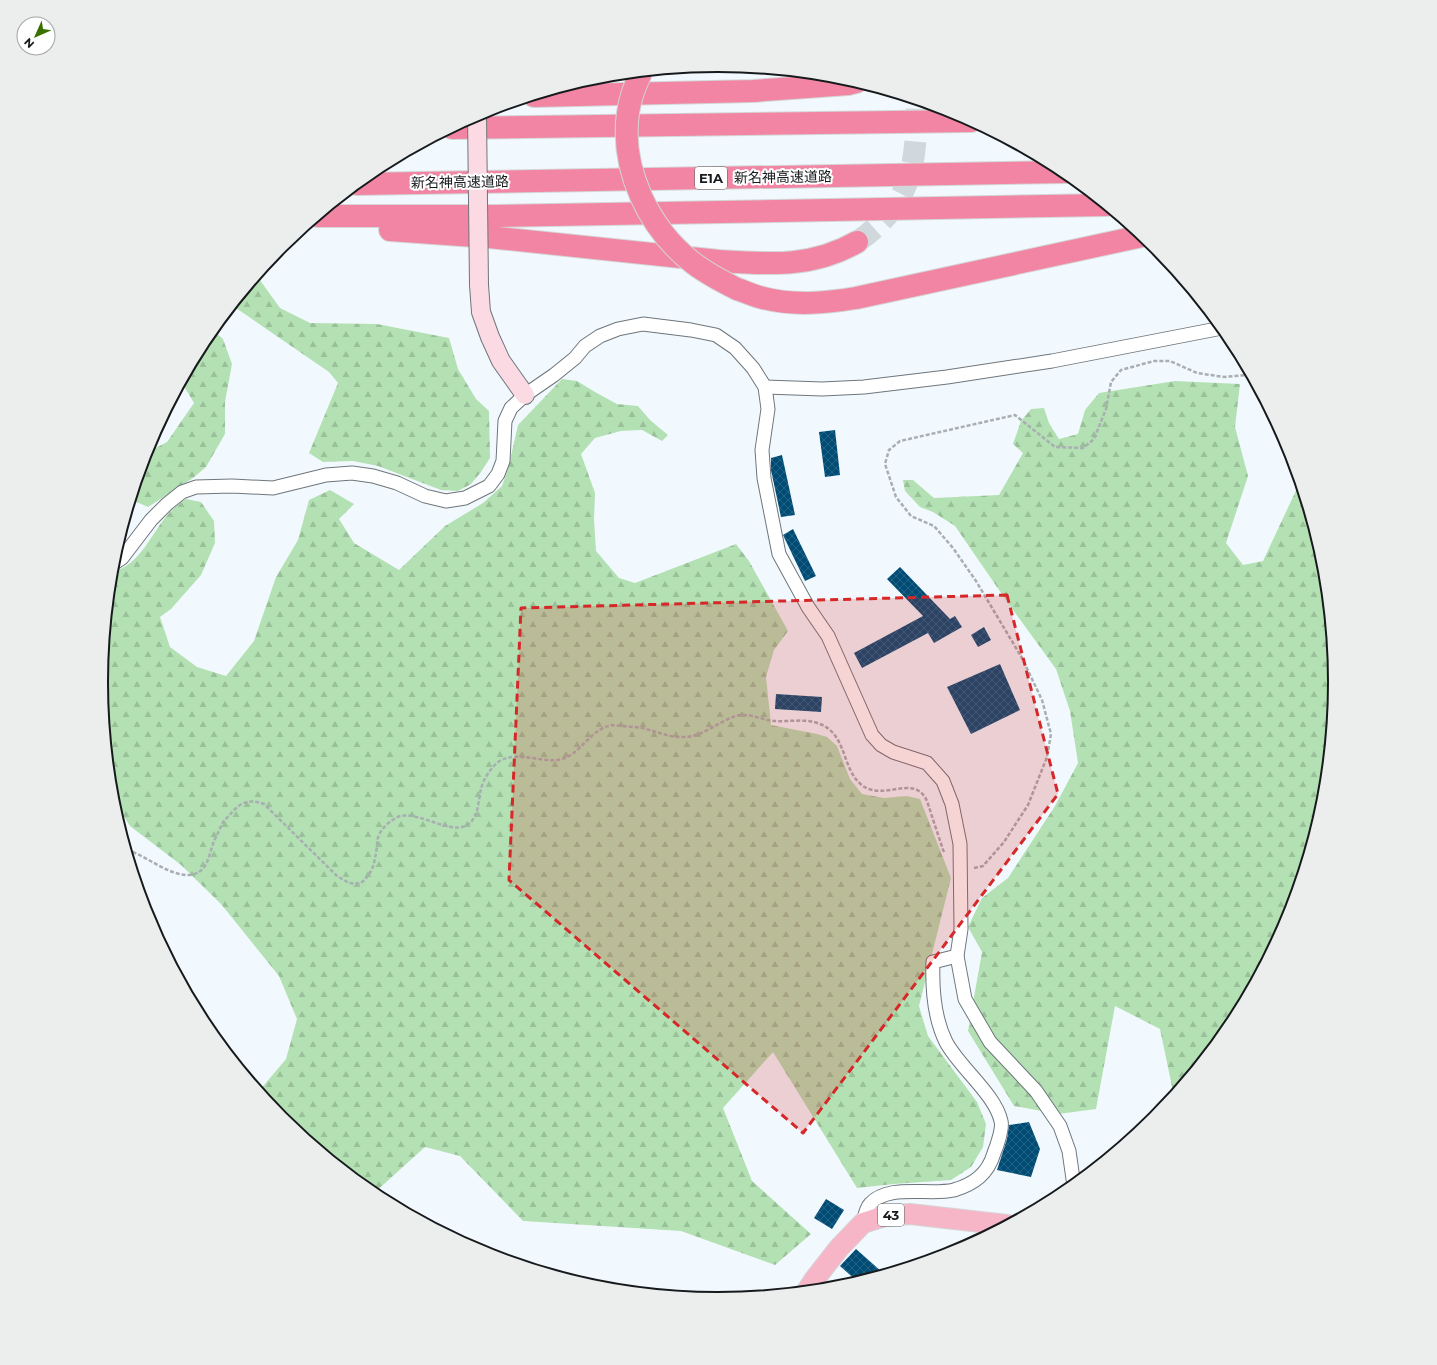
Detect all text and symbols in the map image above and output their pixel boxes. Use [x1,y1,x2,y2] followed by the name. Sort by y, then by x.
[16,16,56,56] north arrow
[21,35,37,51] text: N
[695,167,727,189] road number: E1A
[734,167,832,187] street label: 新名神高速道路
[411,172,509,192] street label: 新名神高速道路
[878,1204,904,1226] road number: 43

